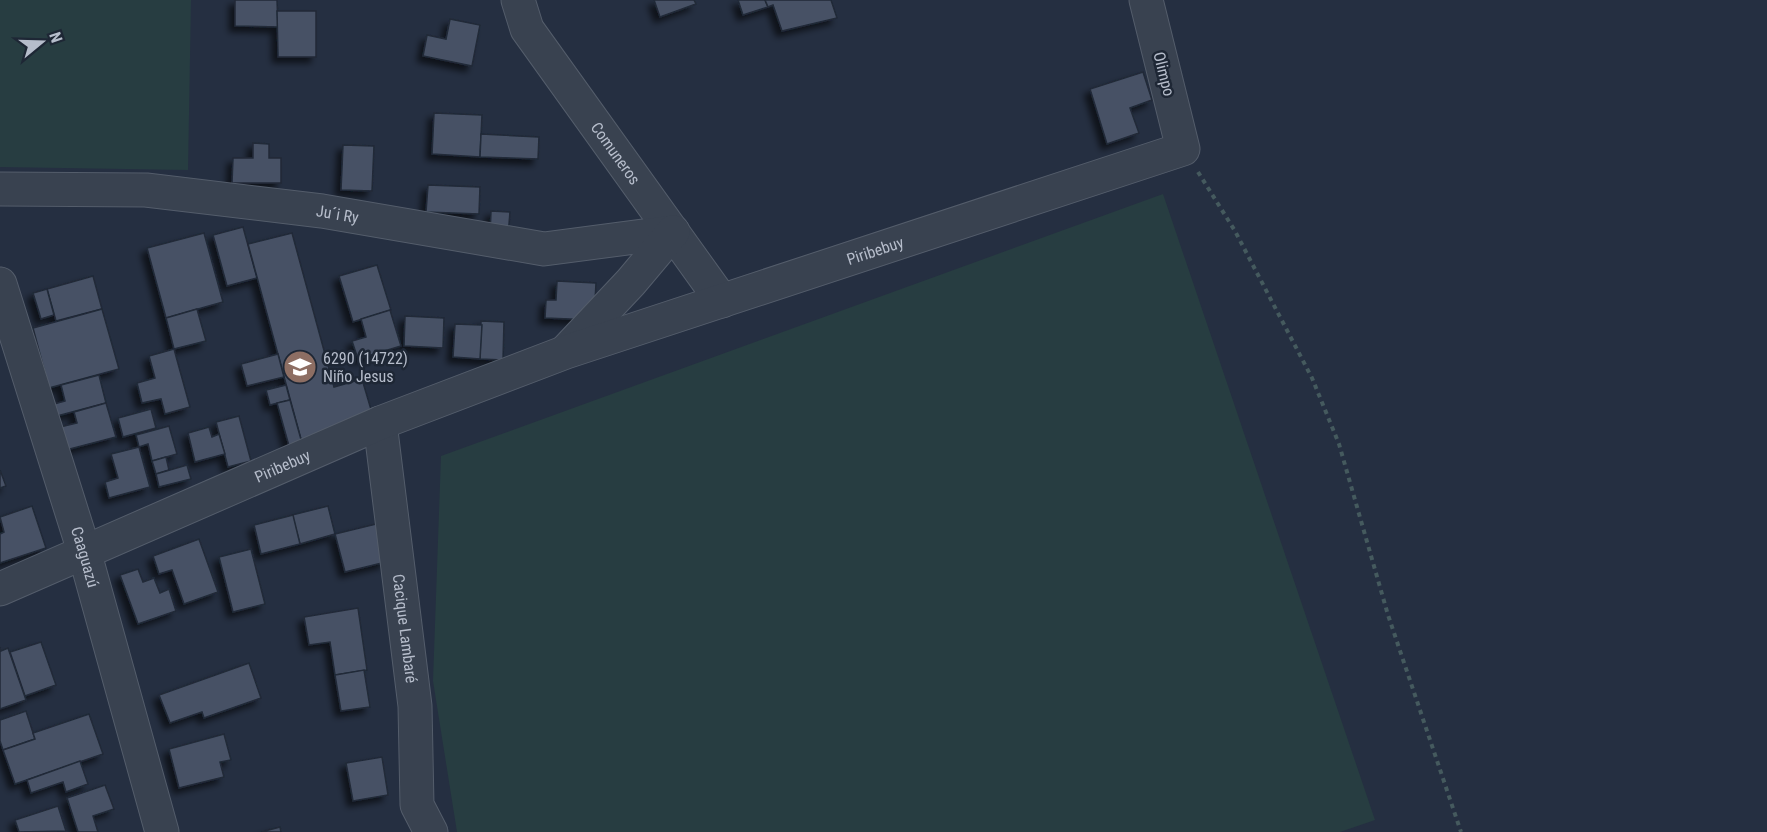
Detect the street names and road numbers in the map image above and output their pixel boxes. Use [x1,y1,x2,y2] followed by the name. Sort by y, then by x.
[1149,50,1179,98] street label: Olimpo
[587,118,645,188] street label: Comuneros
[315,201,361,227] street label: Ju´i Ry
[844,232,906,269] street label: Piribebuy
[252,445,313,486] street label: Piribebuy
[67,524,103,590] street label: Caaguazú
[389,573,422,684] street label: Cacique Lambaré

